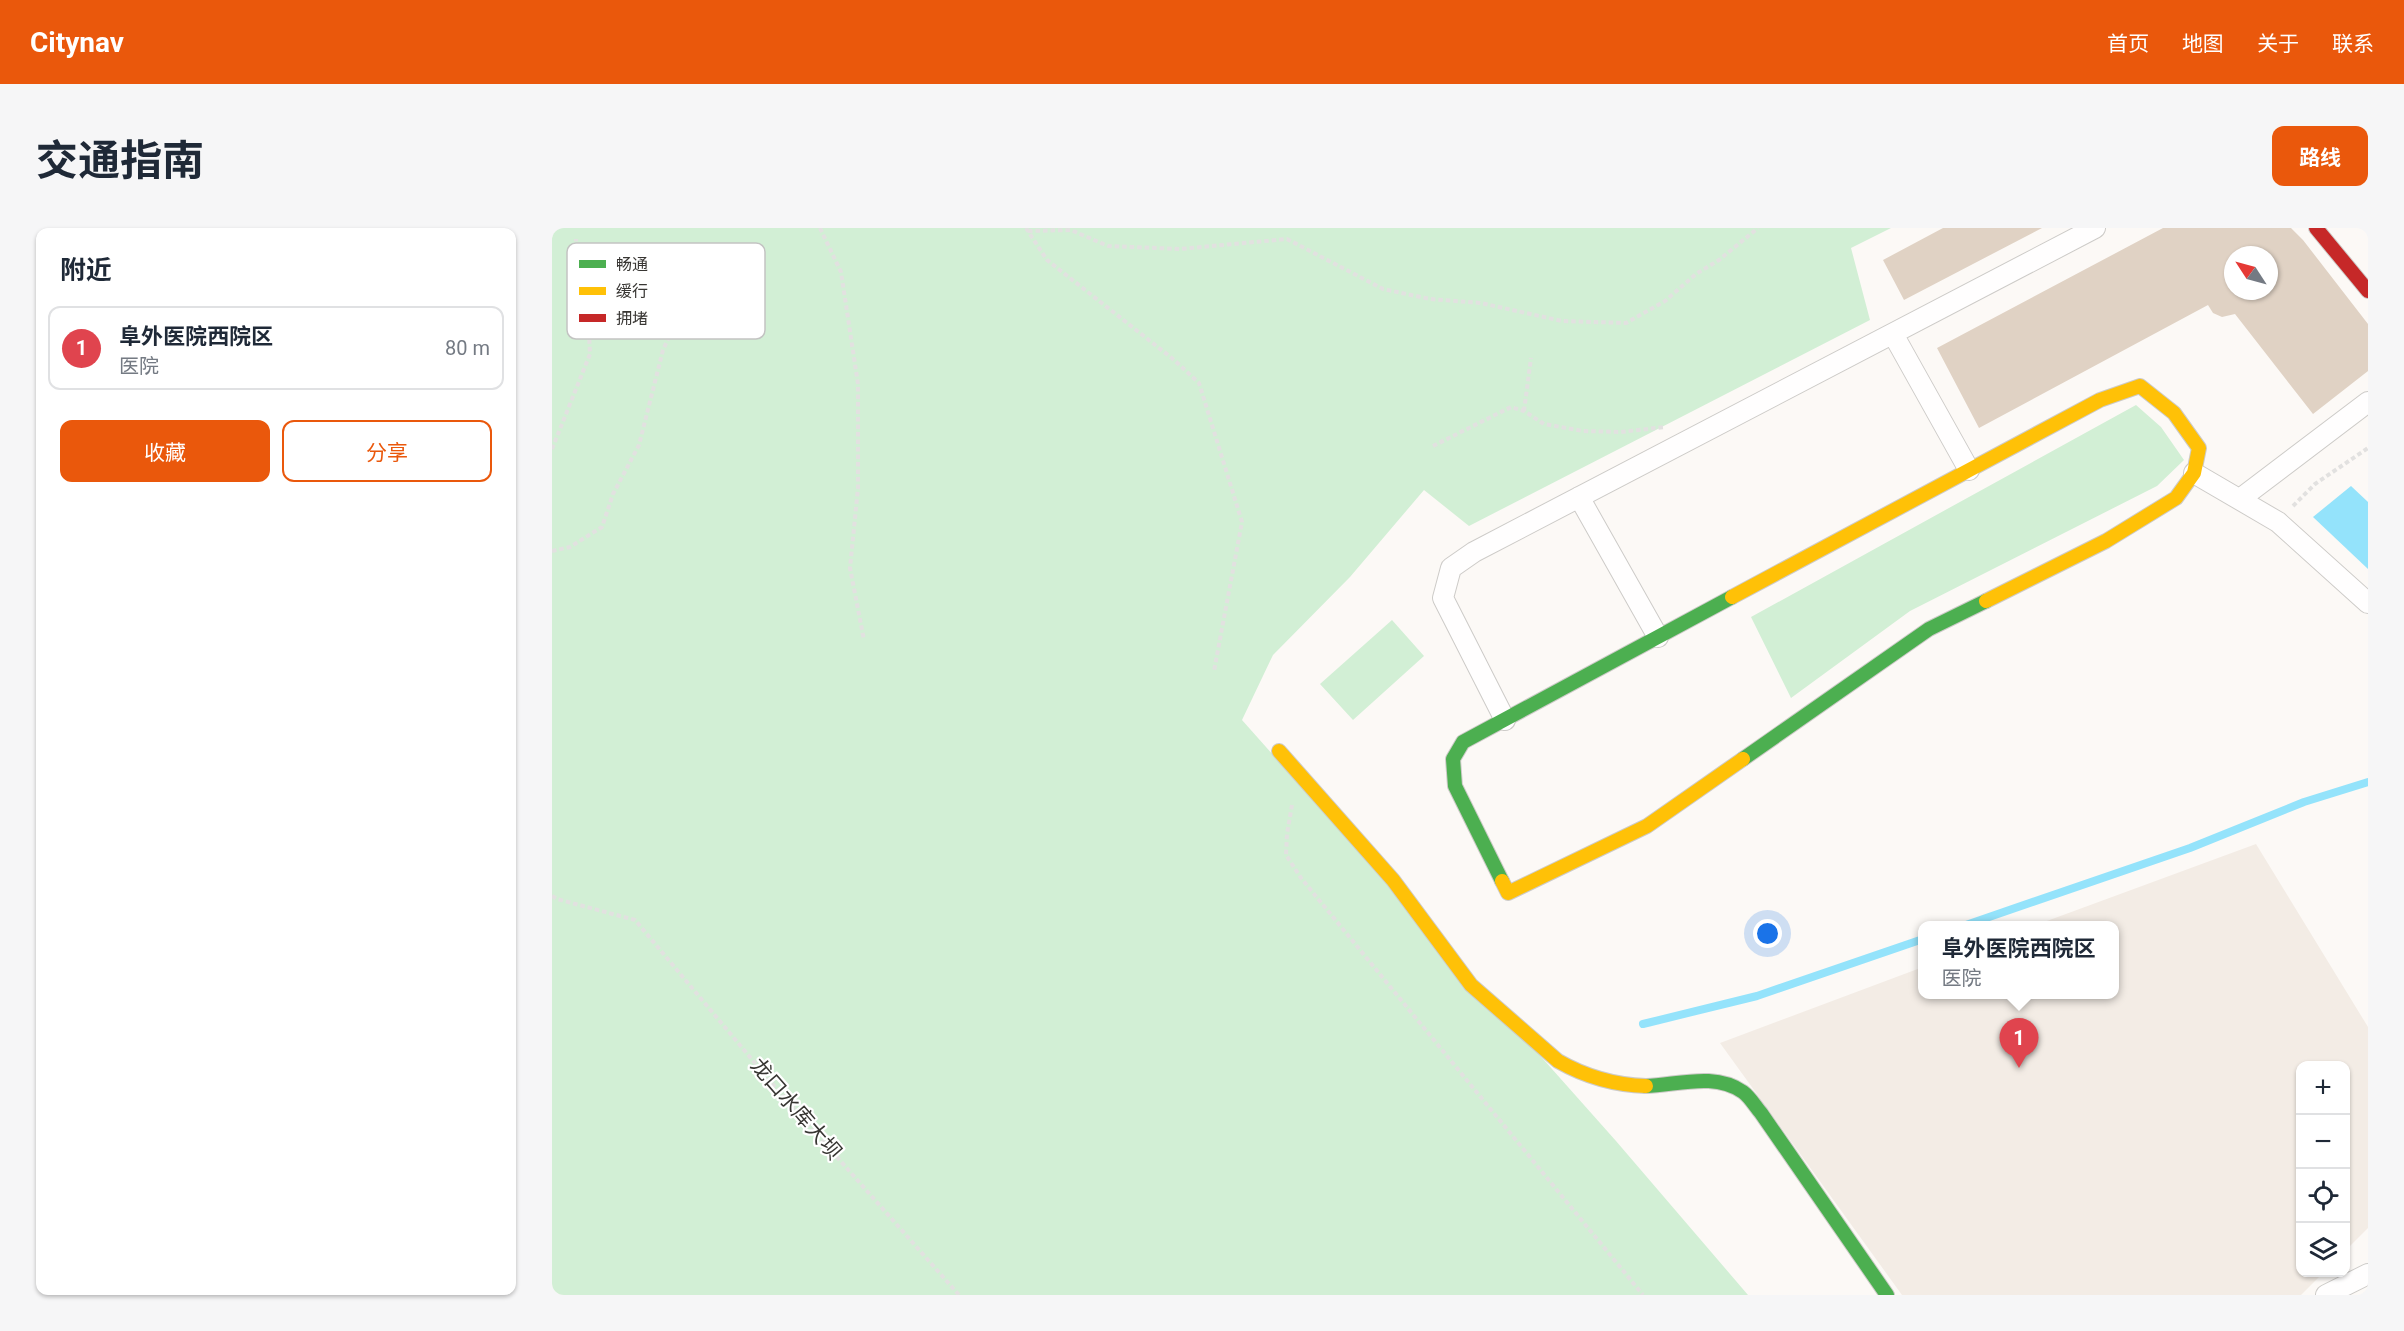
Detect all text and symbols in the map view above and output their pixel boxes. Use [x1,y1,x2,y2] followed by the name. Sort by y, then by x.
[30,26,124,59] text: Citynav
[2107,32,2149,56] text: 首页
[2182,32,2224,56] text: 地图
[2257,32,2299,56] text: 关于
[2332,32,2374,56] text: 联系
[2272,126,2368,186] button: 路线
[36,136,204,185] text: 交通指南
[567,243,765,339] legend
[2224,246,2278,300] north arrow
[60,255,112,285] text: 附近
[616,255,648,274] text: 畅通
[616,282,648,301] text: 缓行
[616,309,648,328] text: 拥堵
[119,324,273,349] text: 阜外医院西院区
[76,336,87,360] text: 1
[445,336,490,360] text: 80 m
[119,354,159,378] text: 医院
[60,420,270,482] button: 收藏
[282,420,492,482] button: 分享
[1753,919,1782,948] your location
[1918,921,2119,999] popup
[1941,936,2096,961] text: 阜外医院西院区
[1941,966,1981,990] text: 医院
[2000,1018,2038,1068] pin: 1
[746,1054,846,1164] street label: 龙口水库大坝
[2296,1061,2350,1277] map controls
[2296,1061,2350,1115] button: +
[2296,1115,2350,1169] button: −
[2296,1169,2350,1223] button: locate
[2296,1223,2350,1277] button: layers

